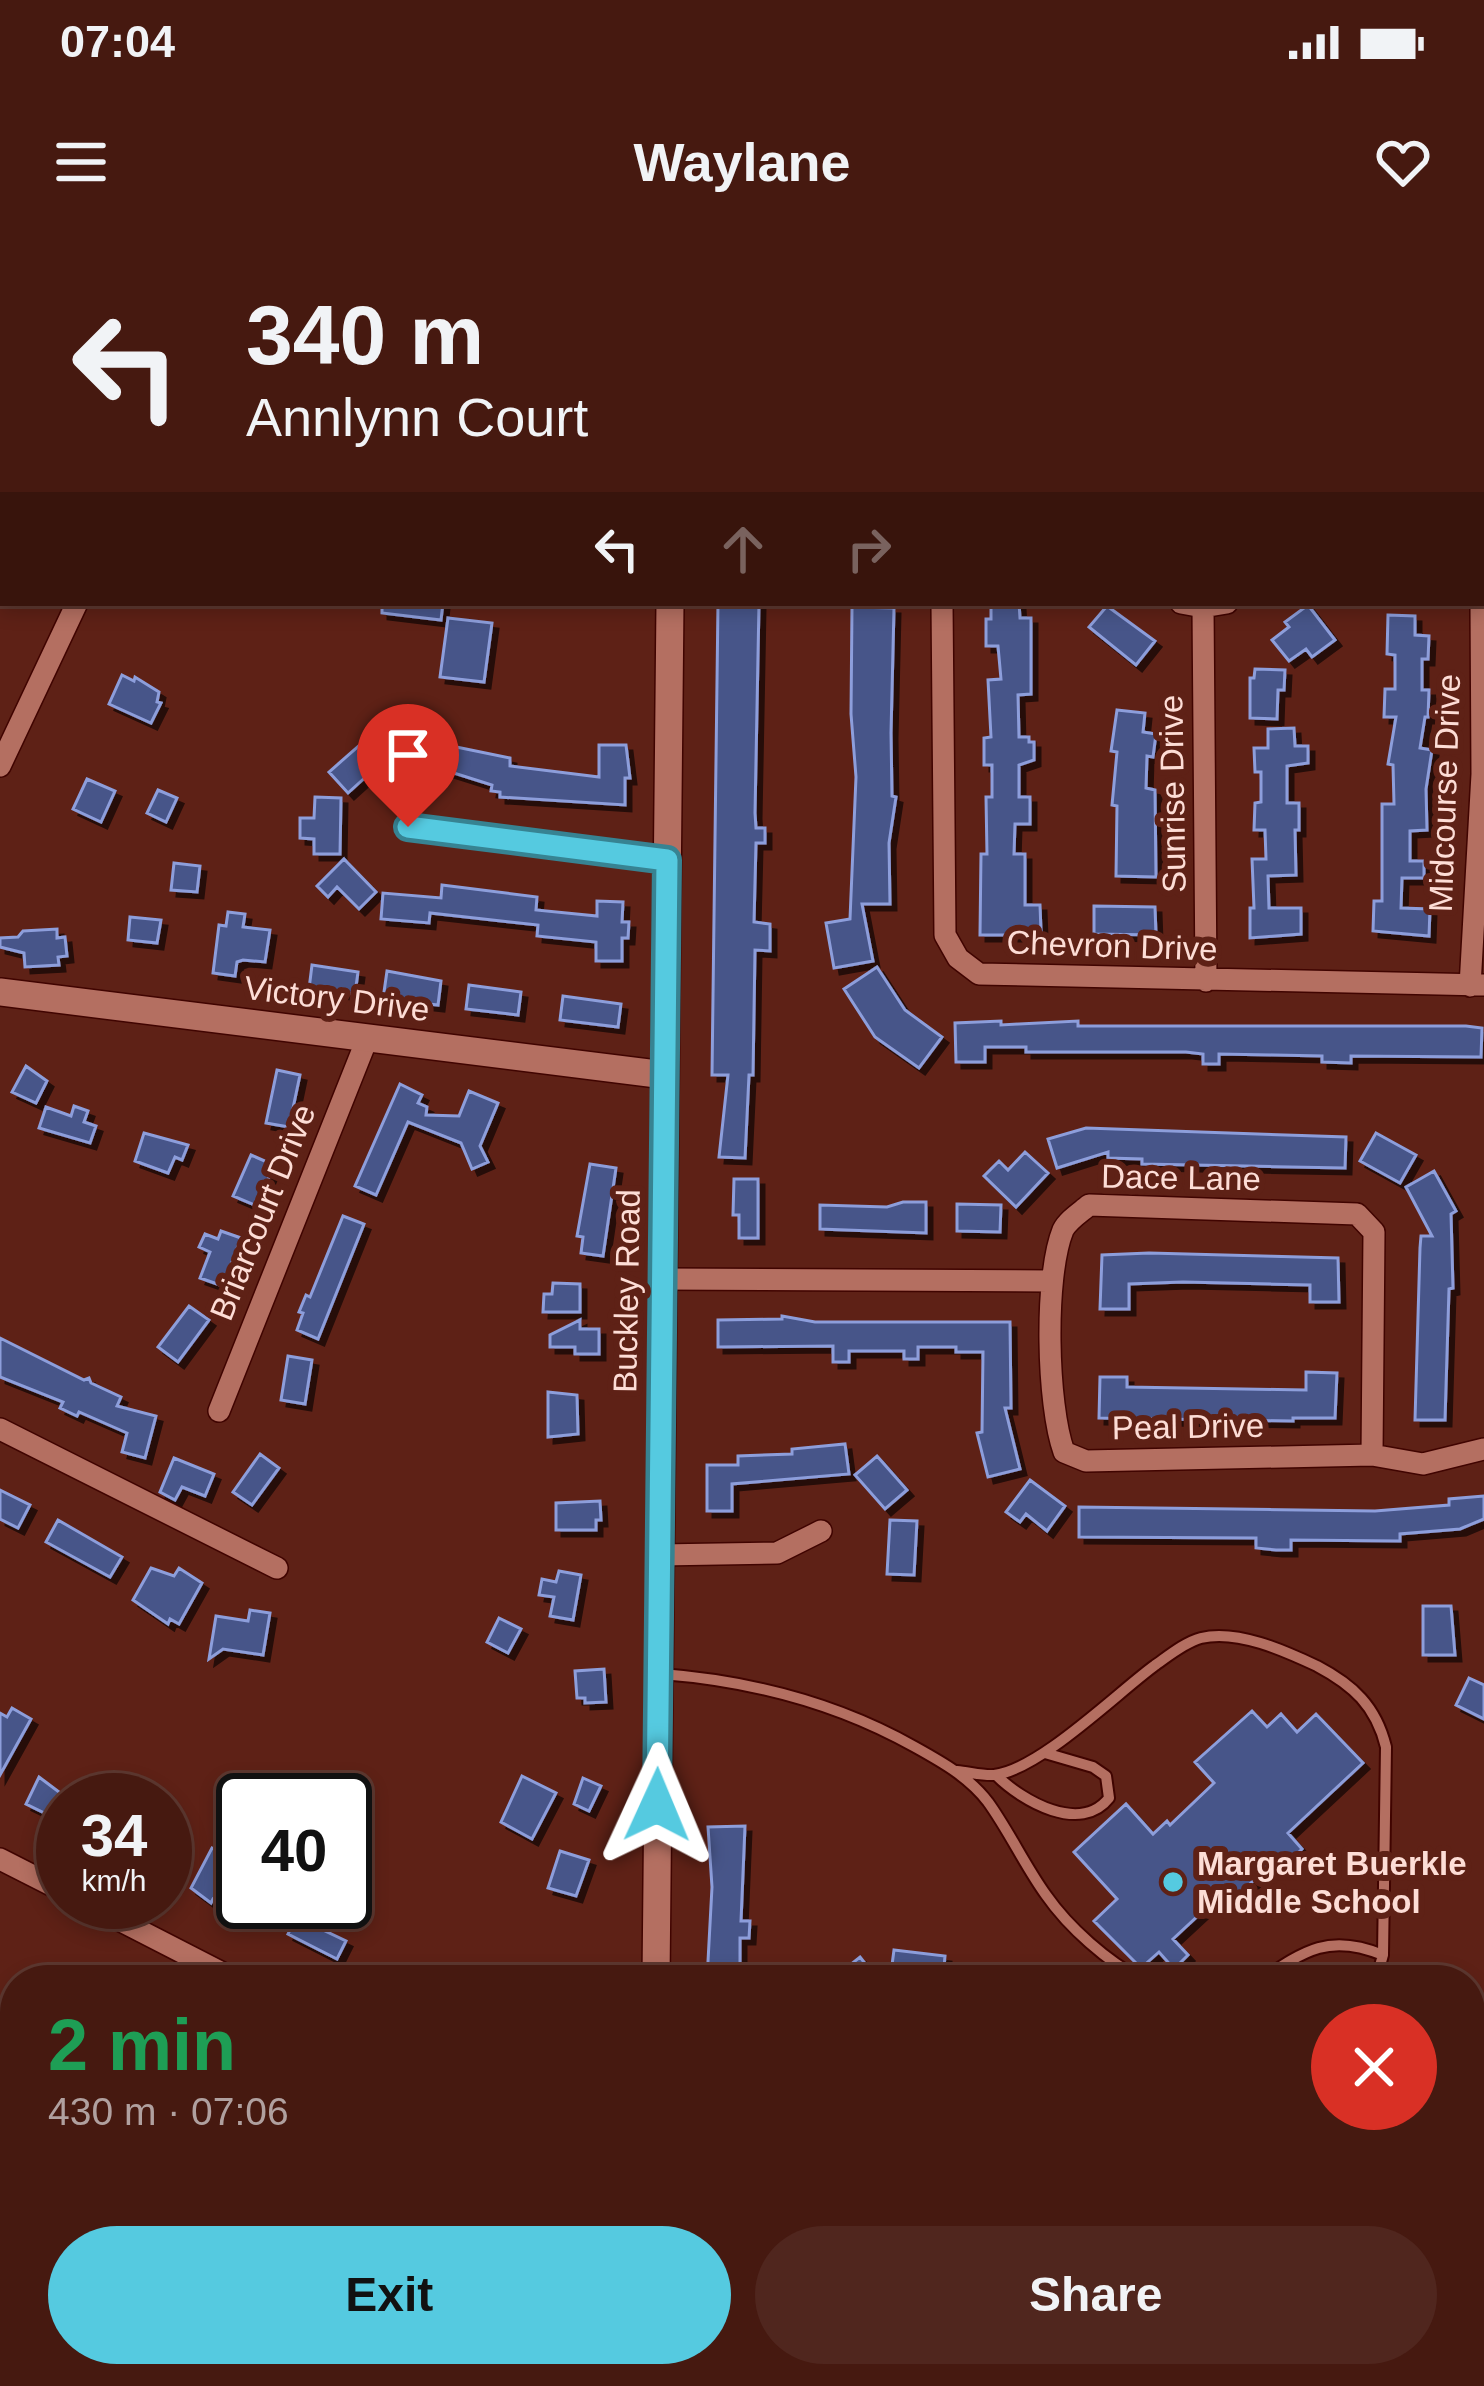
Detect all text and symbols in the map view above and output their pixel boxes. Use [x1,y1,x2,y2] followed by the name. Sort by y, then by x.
[60,16,175,67] text: 07:04
[48,129,114,195] icon: menu
[1370,129,1436,195] icon: heart
[633,132,851,192] text: Waylane
[48,288,204,444] icon: left
[246,288,484,382] text: 340 m
[246,387,588,447] text: Annlynn Court
[584,516,650,582] icon: left
[710,516,776,582] icon: ahead
[836,516,902,582] icon: right
[1422,673,1467,913] street label: Midcourse Drive
[1152,695,1193,893] street label: Sunrise Drive
[357,704,459,827] pin
[375,722,441,788] icon: arrive
[1006,923,1218,968] street label: Chevron Drive
[242,969,432,1028] street label: Victory Drive
[202,1099,323,1325] street label: Briarcourt Drive
[1101,1158,1261,1197] street label: Dace Lane
[606,1189,647,1393] street label: Buckley Road
[1112,1407,1264,1446] street label: Peal Drive
[594,1742,720,1868] position arrow
[216,1773,372,1929] speed limit sign: 40
[81,1802,147,1869] text: 34
[1197,1845,1467,1920] place label: Margaret Buerkle Middle School
[81,1864,147,1897] text: km/h
[1160,1869,1186,1895] marker: Margaret Buerkle Middle School
[1311,2004,1437,2130] button: close
[48,2005,236,2085] text: 2 min
[48,2090,289,2133] text: 430 m · 07:06
[48,2226,731,2364] button: Exit
[755,2226,1437,2364] button: Share

